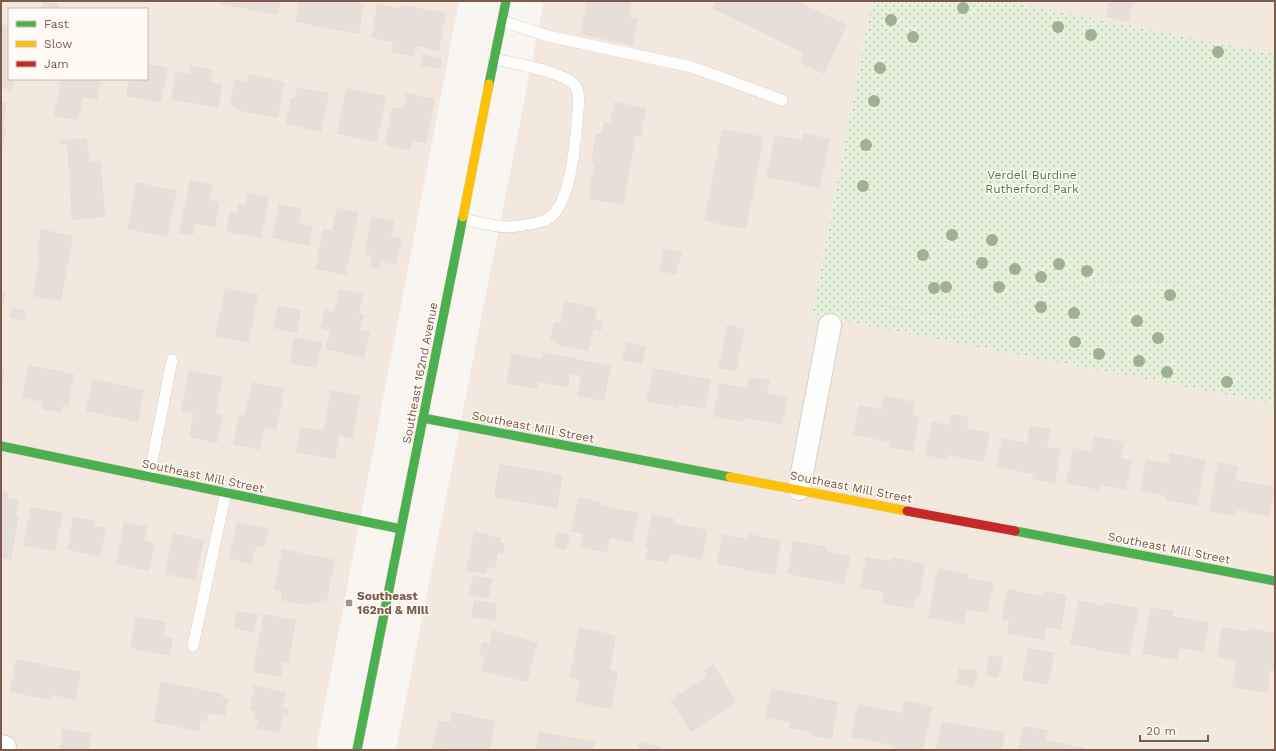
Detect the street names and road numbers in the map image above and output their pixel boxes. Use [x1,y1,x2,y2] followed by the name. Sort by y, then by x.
[399,301,441,445] street label: Southeast 162nd Avenue
[471,408,595,446] street label: Southeast Mill Street
[141,456,265,496] street label: Southeast Mill Street
[789,468,913,506] street label: Southeast Mill Street
[1107,529,1231,567] street label: Southeast Mill Street

